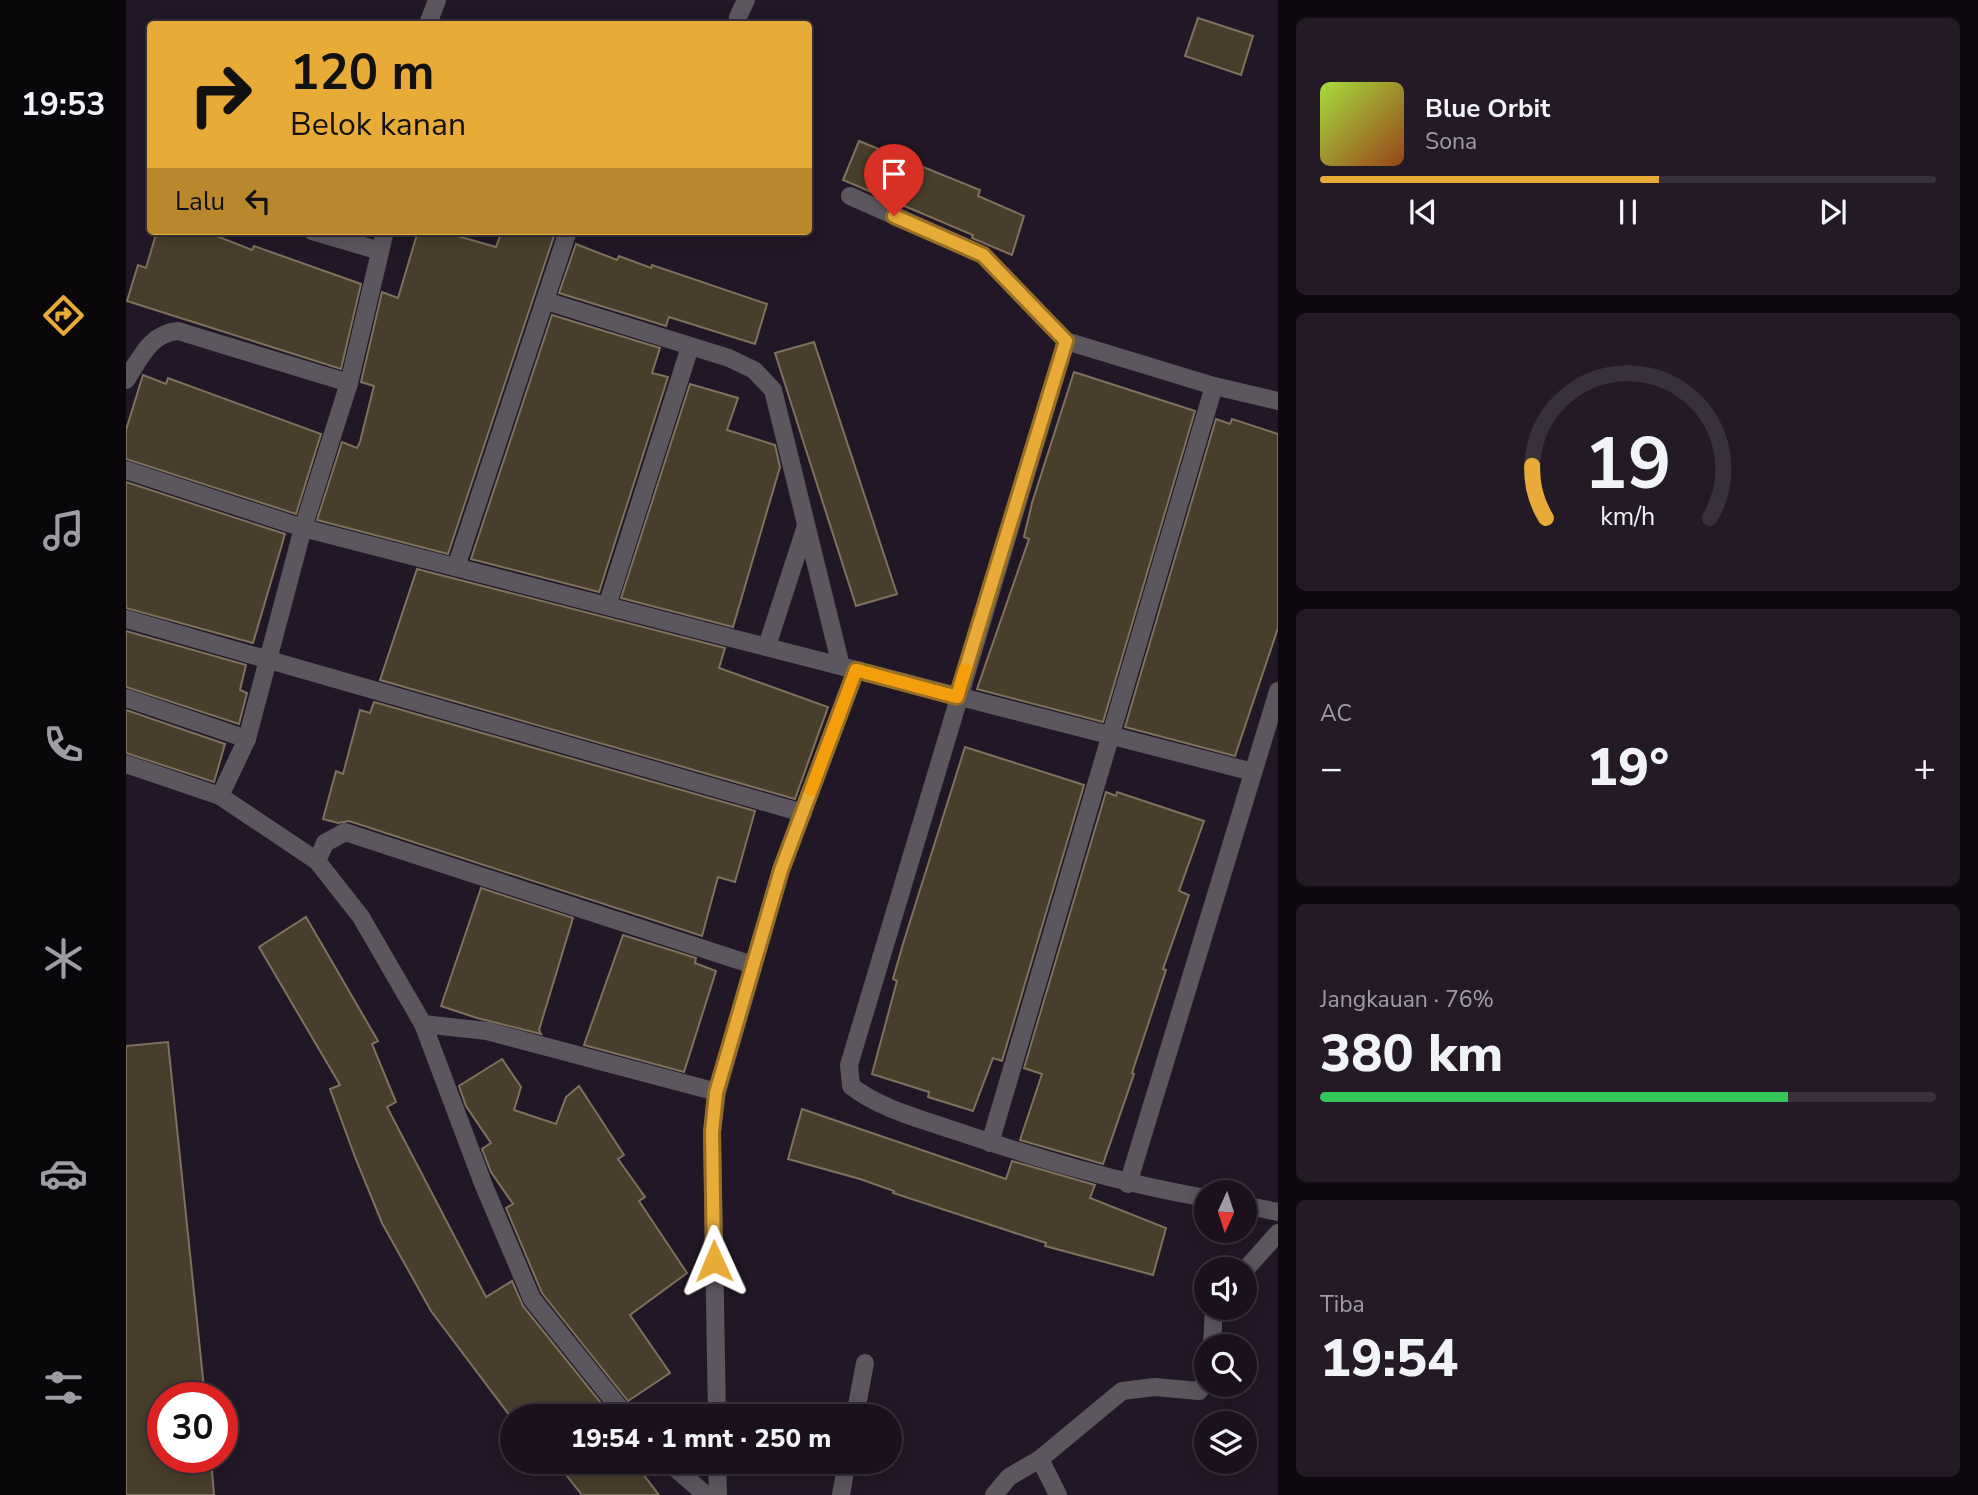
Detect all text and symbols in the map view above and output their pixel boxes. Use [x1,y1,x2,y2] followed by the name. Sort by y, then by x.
[290,39,434,106] text: 120 m
[175,49,266,140] icon: right
[21,83,105,126] text: 19:53
[1425,91,1550,126] text: Blue Orbit
[290,103,466,146] text: Belok kanan
[1425,126,1477,157] text: Sona
[864,144,924,216] pin
[875,155,913,193] icon: arrive
[239,182,277,220] icon: left
[175,184,225,219] text: Lalu
[1404,193,1442,231] icon: previous
[1609,193,1647,231] icon: pause
[1814,193,1852,231] icon: next
[39,291,88,340] icon: directions
[1584,415,1672,515] text: 19
[1600,500,1656,534] text: km/h
[39,506,88,555] icon: music
[1320,698,1352,729] text: AC
[39,720,88,769] icon: phone
[1587,732,1669,803] text: 19°
[1320,743,1343,794] text: −
[1913,743,1936,794] text: +
[39,934,88,983] icon: climate
[1320,984,1494,1015] text: Jangkauan · 76%
[1320,1018,1503,1089] text: 380 km
[39,1149,88,1198] icon: car
[1194,1180,1256,1242] north arrow
[1194,1180,1257,1474] map controls
[677,1224,751,1298] position arrow
[1194,1257,1257,1320] button: sound
[1320,1289,1365,1320] text: Tiba
[1320,1323,1458,1394] text: 19:54
[1194,1334,1257,1397] button: search
[39,1363,88,1412] icon: filters
[147,1382,238,1473] speed limit sign: 30
[1194,1411,1257,1474] button: layers
[571,1421,831,1456] text: 19:54 · 1 mnt · 250 m

